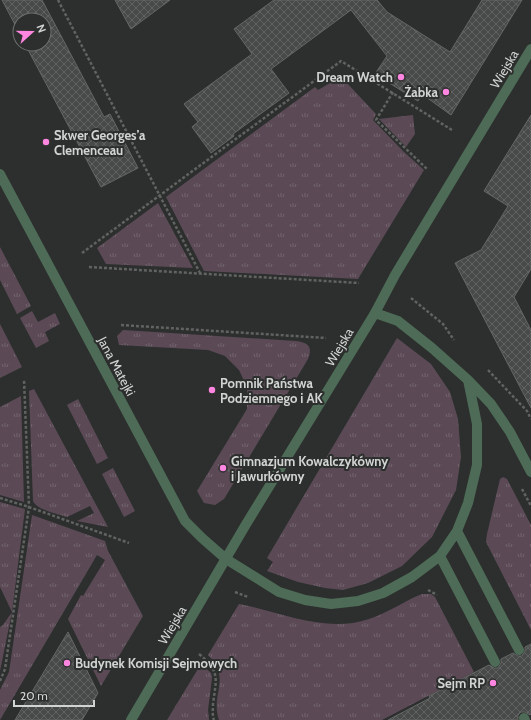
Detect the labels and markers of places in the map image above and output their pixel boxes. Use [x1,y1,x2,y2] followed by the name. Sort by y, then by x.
[316,69,393,85] place label: Dream Watch
[396,72,406,82] marker: Dream Watch
[404,84,439,100] place label: Żabka
[441,87,451,97] marker: Żabka
[54,127,146,158] place label: Skwer Georges’a Clemenceau
[41,137,51,147] marker: Skwer Georges’a Clemenceau
[220,375,324,406] place label: Pomnik Państwa Podziemnego i AK
[207,385,217,395] marker: Pomnik Państwa Podziemnego i AK
[231,453,388,484] place label: Gimnazjum Kowalczykówny i Jawurkówny
[218,463,228,473] marker: Gimnazjum Kowalczykówny i Jawurkówny
[75,655,237,671] place label: Budynek Komisji Sejmowych
[62,658,72,668] marker: Budynek Komisji Sejmowych
[438,675,485,691] place label: Sejm RP
[488,678,498,688] marker: Sejm RP

